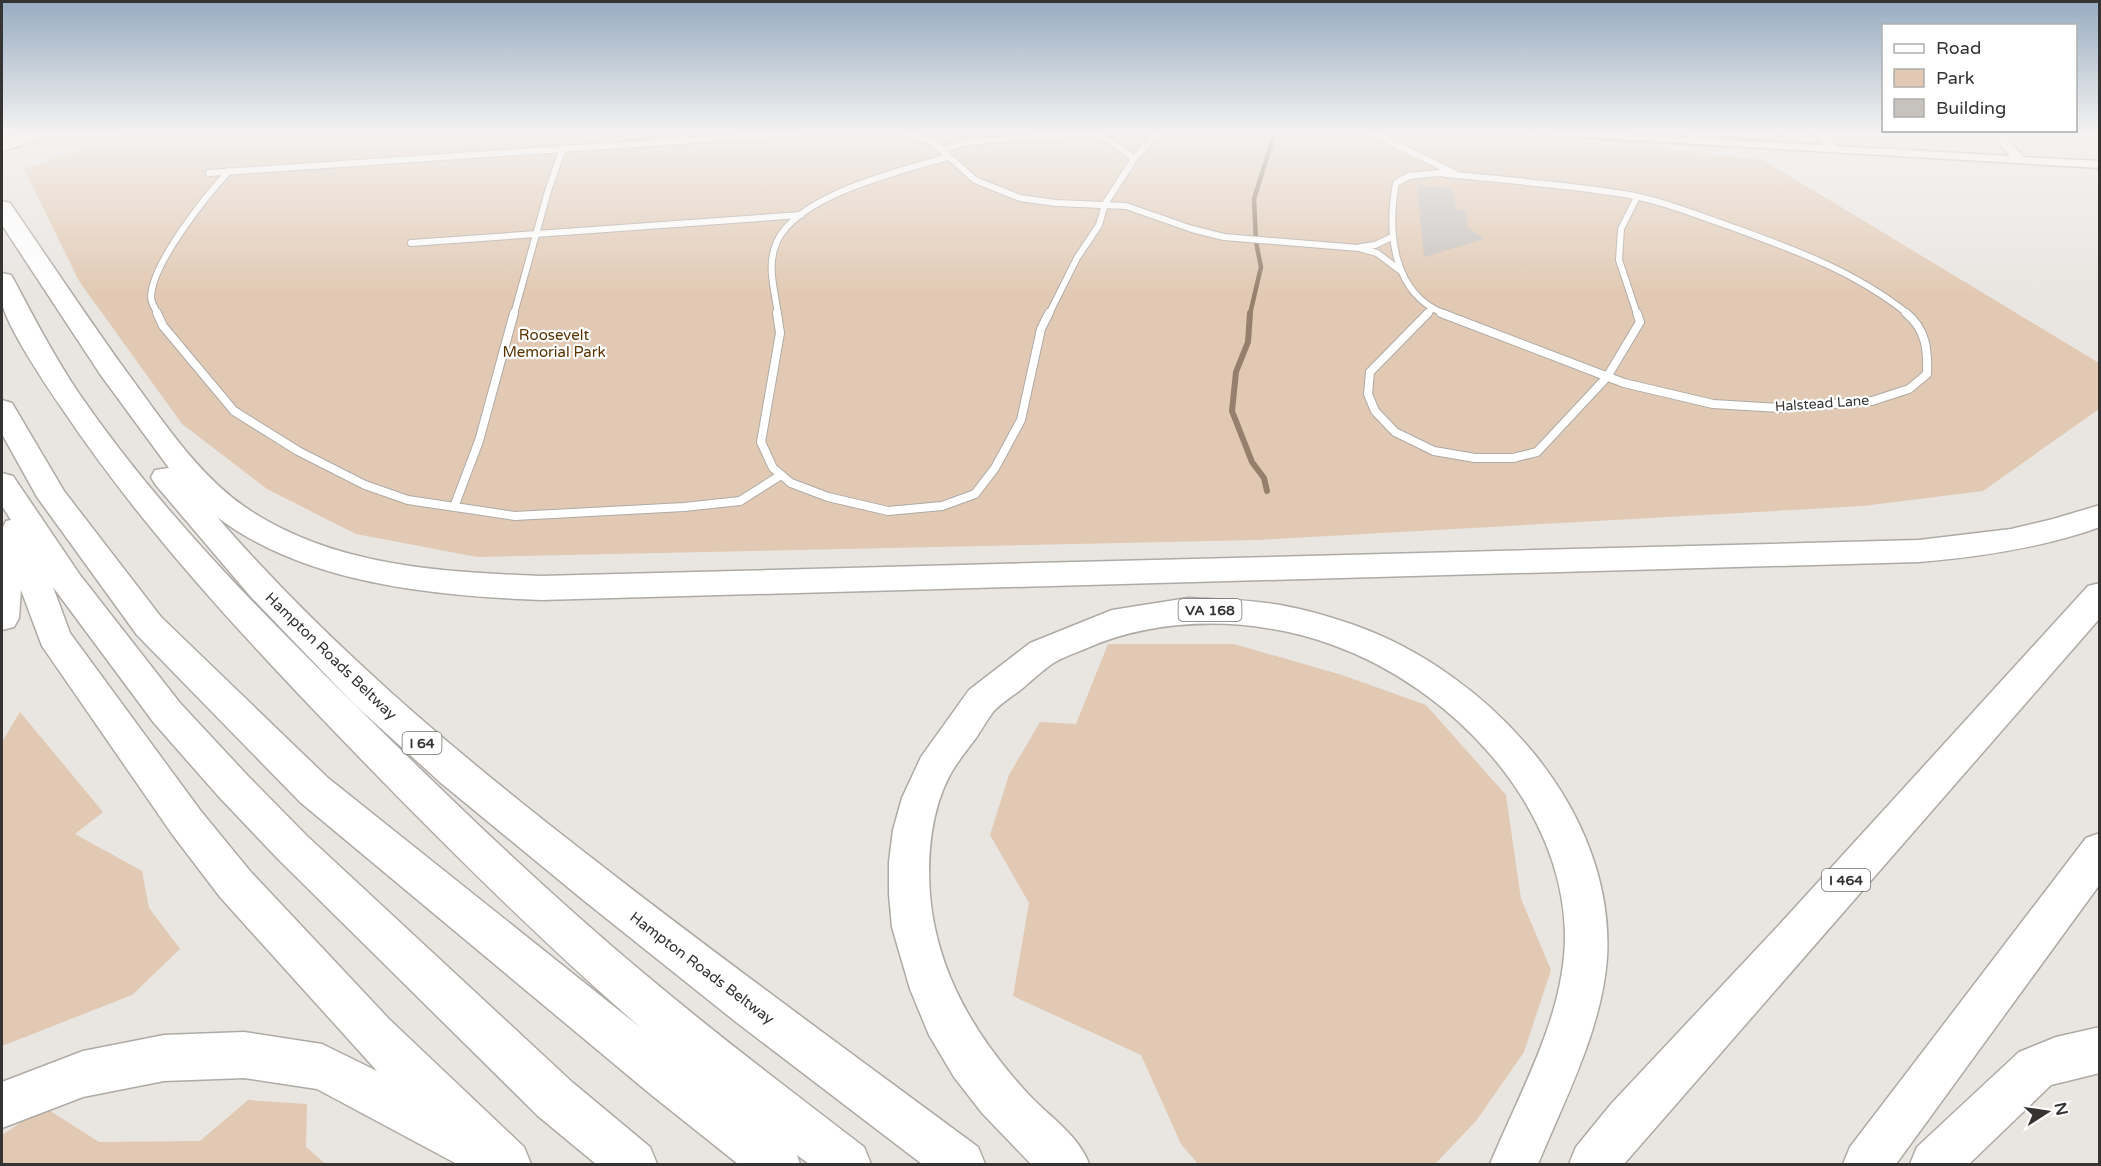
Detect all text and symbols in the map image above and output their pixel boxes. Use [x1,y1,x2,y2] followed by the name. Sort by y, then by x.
[1882,24,2077,132] legend
[1936,37,1981,59] text: Road
[1936,67,1975,89] text: Park
[1936,97,2006,119] text: Building
[502,326,606,361] park label: Roosevelt Memorial Park
[1774,392,1870,415] street label: Halstead Lane
[261,588,401,724] street label: Hampton Roads Beltway
[1178,599,1242,621] road number: VA 168
[402,732,442,754] road number: I 64
[1822,869,1870,891] road number: I 464
[626,908,778,1028] street label: Hampton Roads Beltway
[2017,1082,2077,1142] north arrow
[2050,1101,2072,1117] text: N

